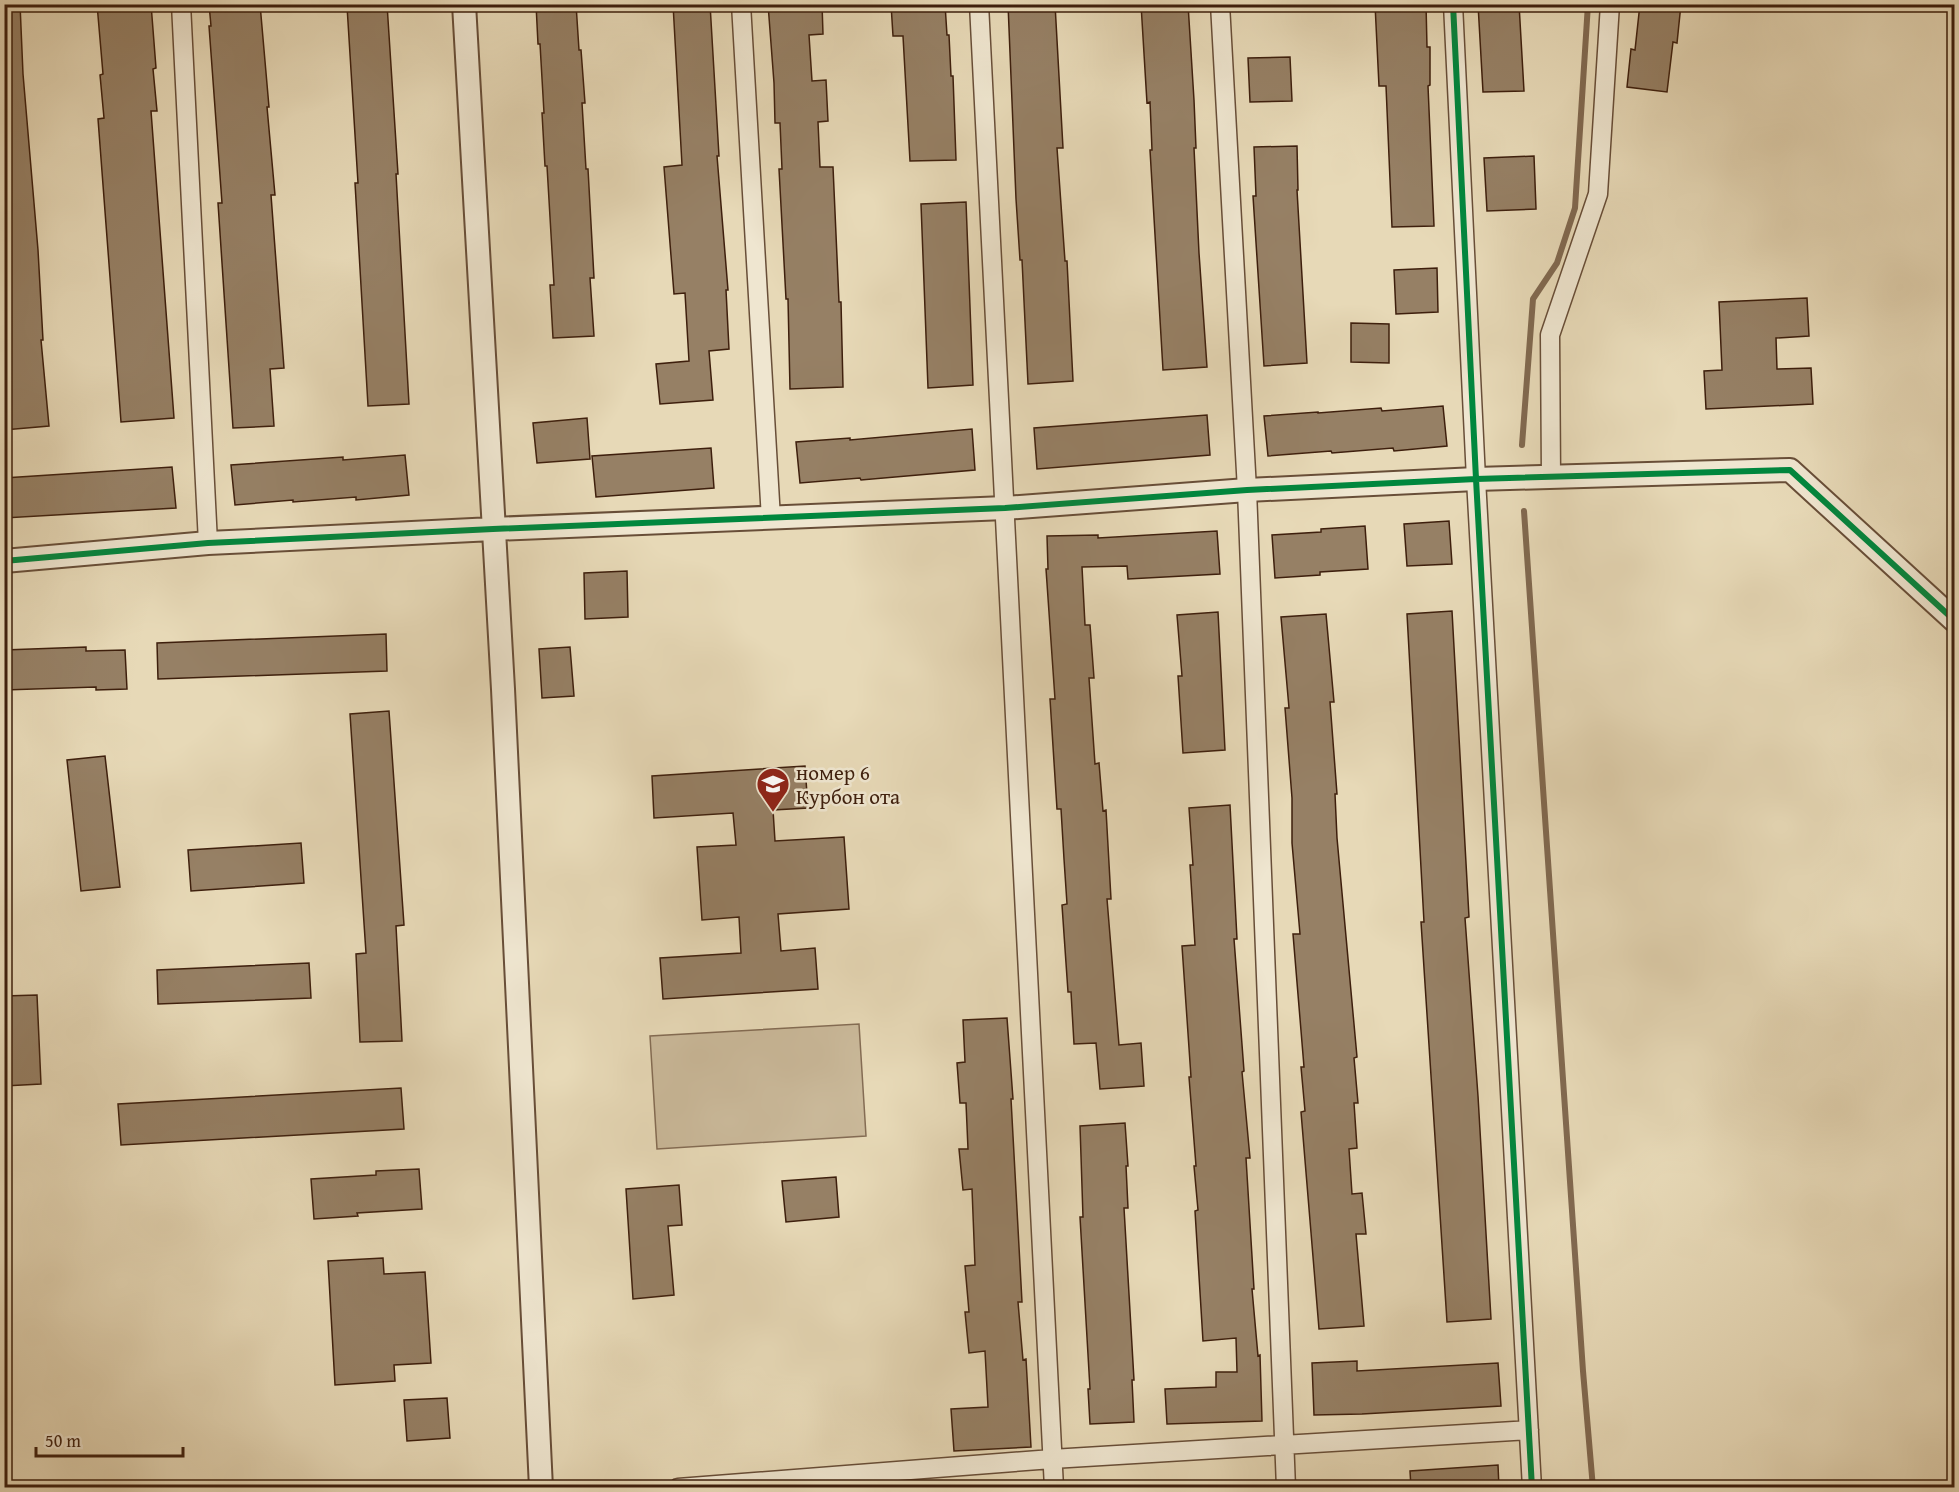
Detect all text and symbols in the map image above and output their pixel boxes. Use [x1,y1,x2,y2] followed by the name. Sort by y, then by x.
[796,757,900,812] place label: номер 6 Курбон ота
[755,766,791,813] school or university icon: номер 6 Курбон ота
[36,1420,183,1458] scale bar
[45,1427,81,1454] text: 50 m

